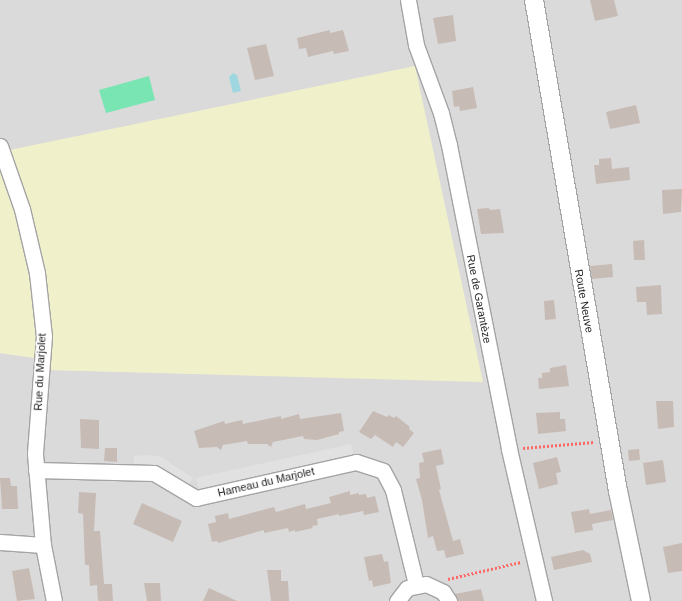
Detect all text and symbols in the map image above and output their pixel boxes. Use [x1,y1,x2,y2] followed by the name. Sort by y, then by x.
[464,254,494,344] street label: Rue de Garantèze
[572,268,596,334] street label: Route Neuve
[31,333,49,411] street label: Rue du Marjolet
[216,464,316,500] street label: Hameau du Marjolet

